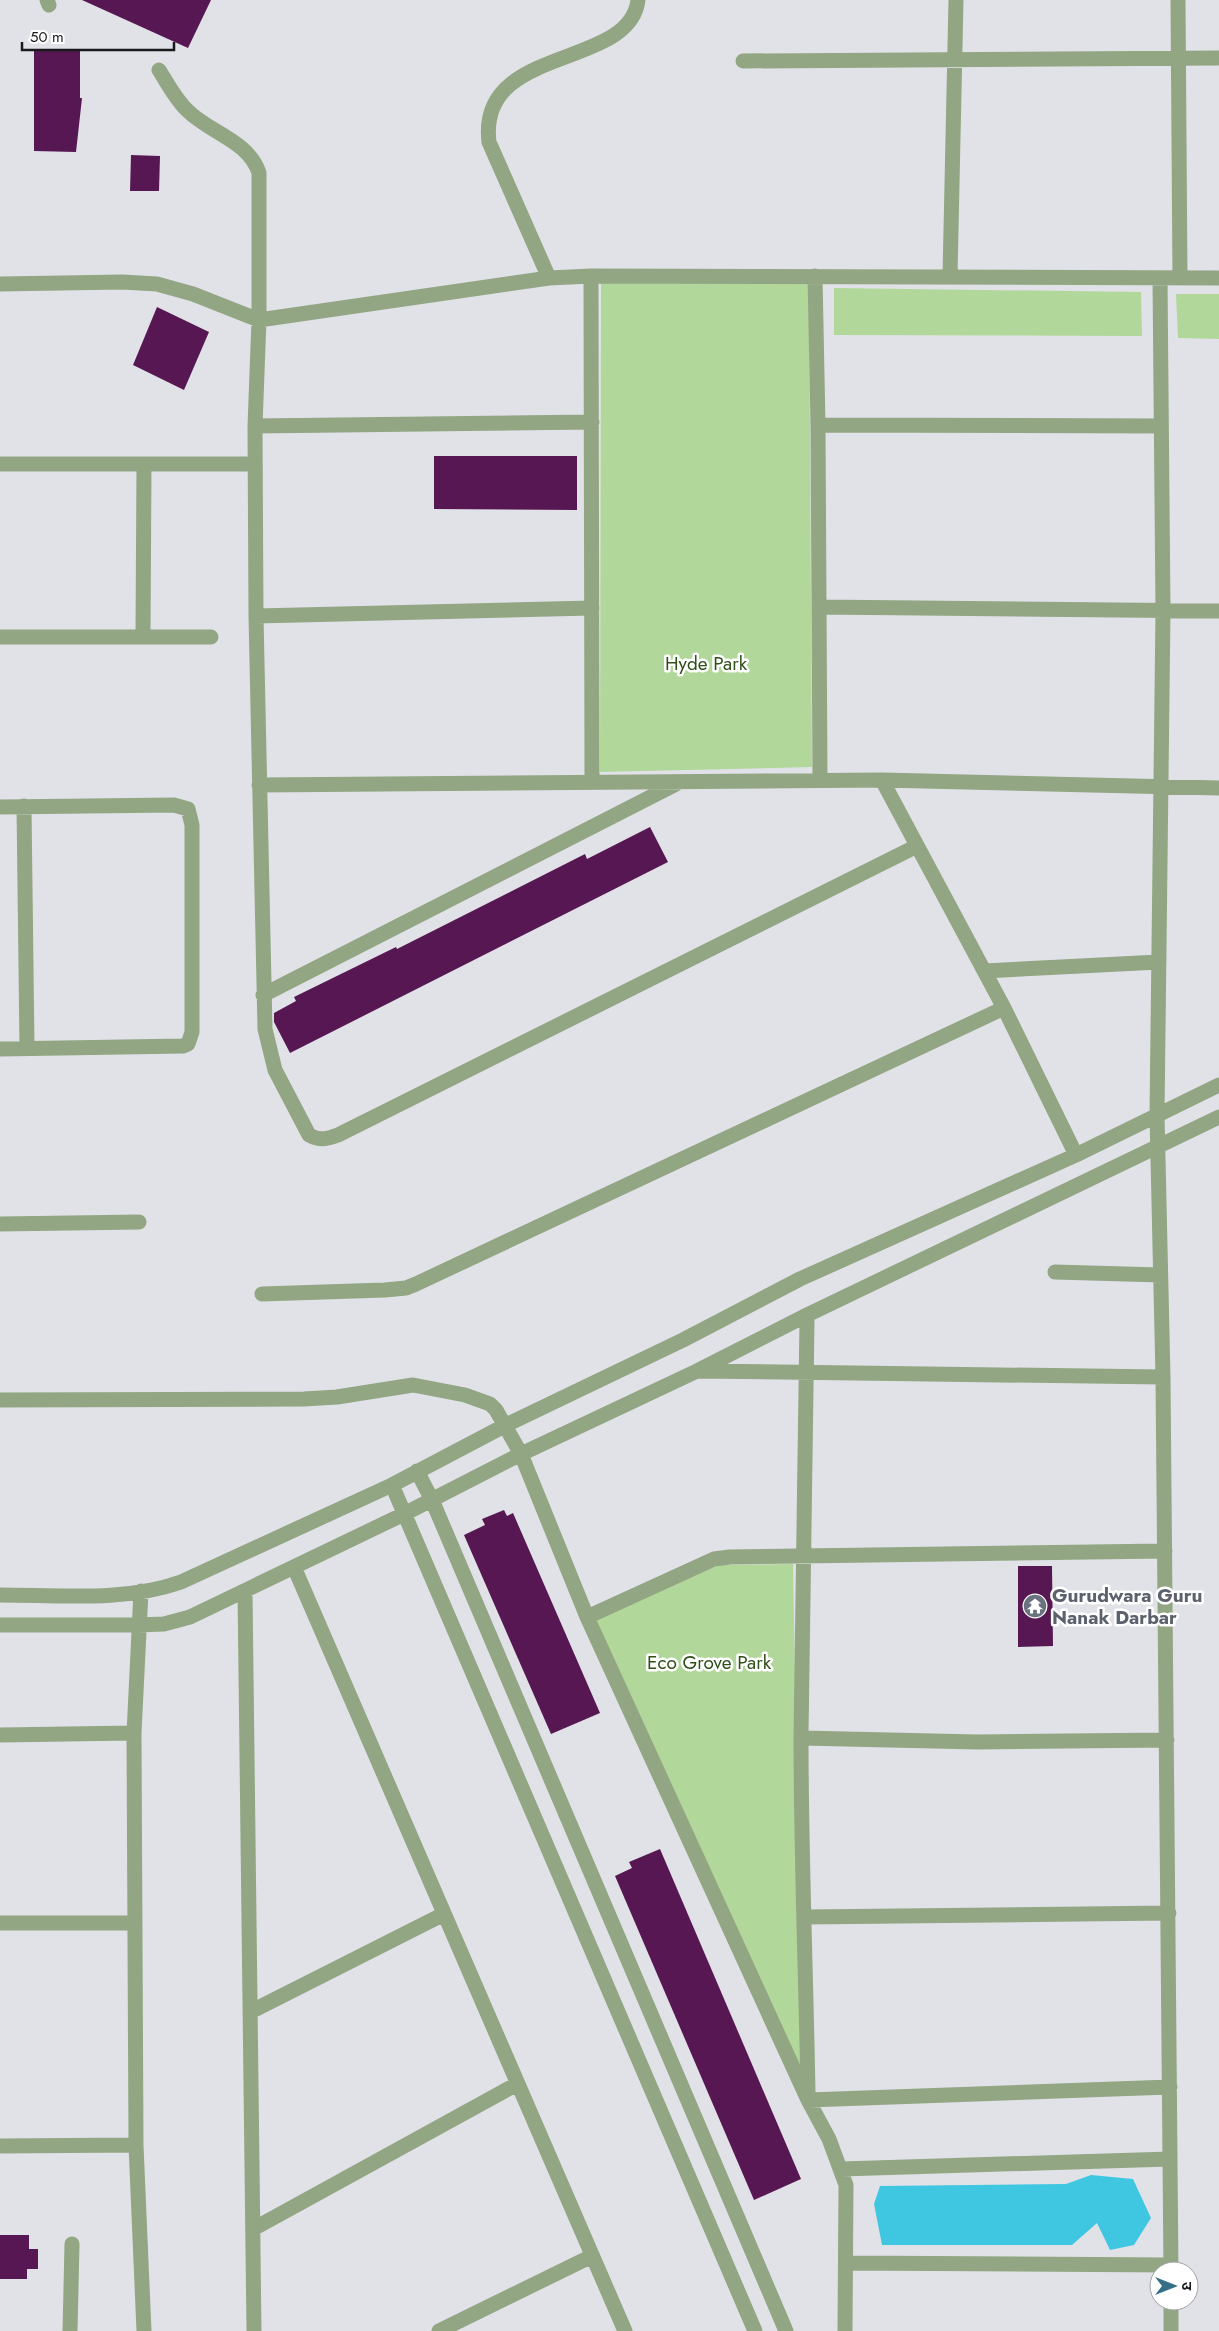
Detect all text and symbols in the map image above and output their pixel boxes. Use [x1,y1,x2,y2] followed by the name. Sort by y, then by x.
[22,20,175,52] scale bar
[30,26,64,48] text: 50 m
[665,650,748,677] park label: Hyde Park
[1052,1582,1202,1631] place label: Gurudwara Guru Nanak Darbar
[1022,1593,1048,1619] temple icon: Gurudwara Guru Nanak Darbar
[647,1649,772,1676] park label: Eco Grove Park
[1149,2261,1199,2311] north arrow
[1177,2282,1197,2291] text: उ

